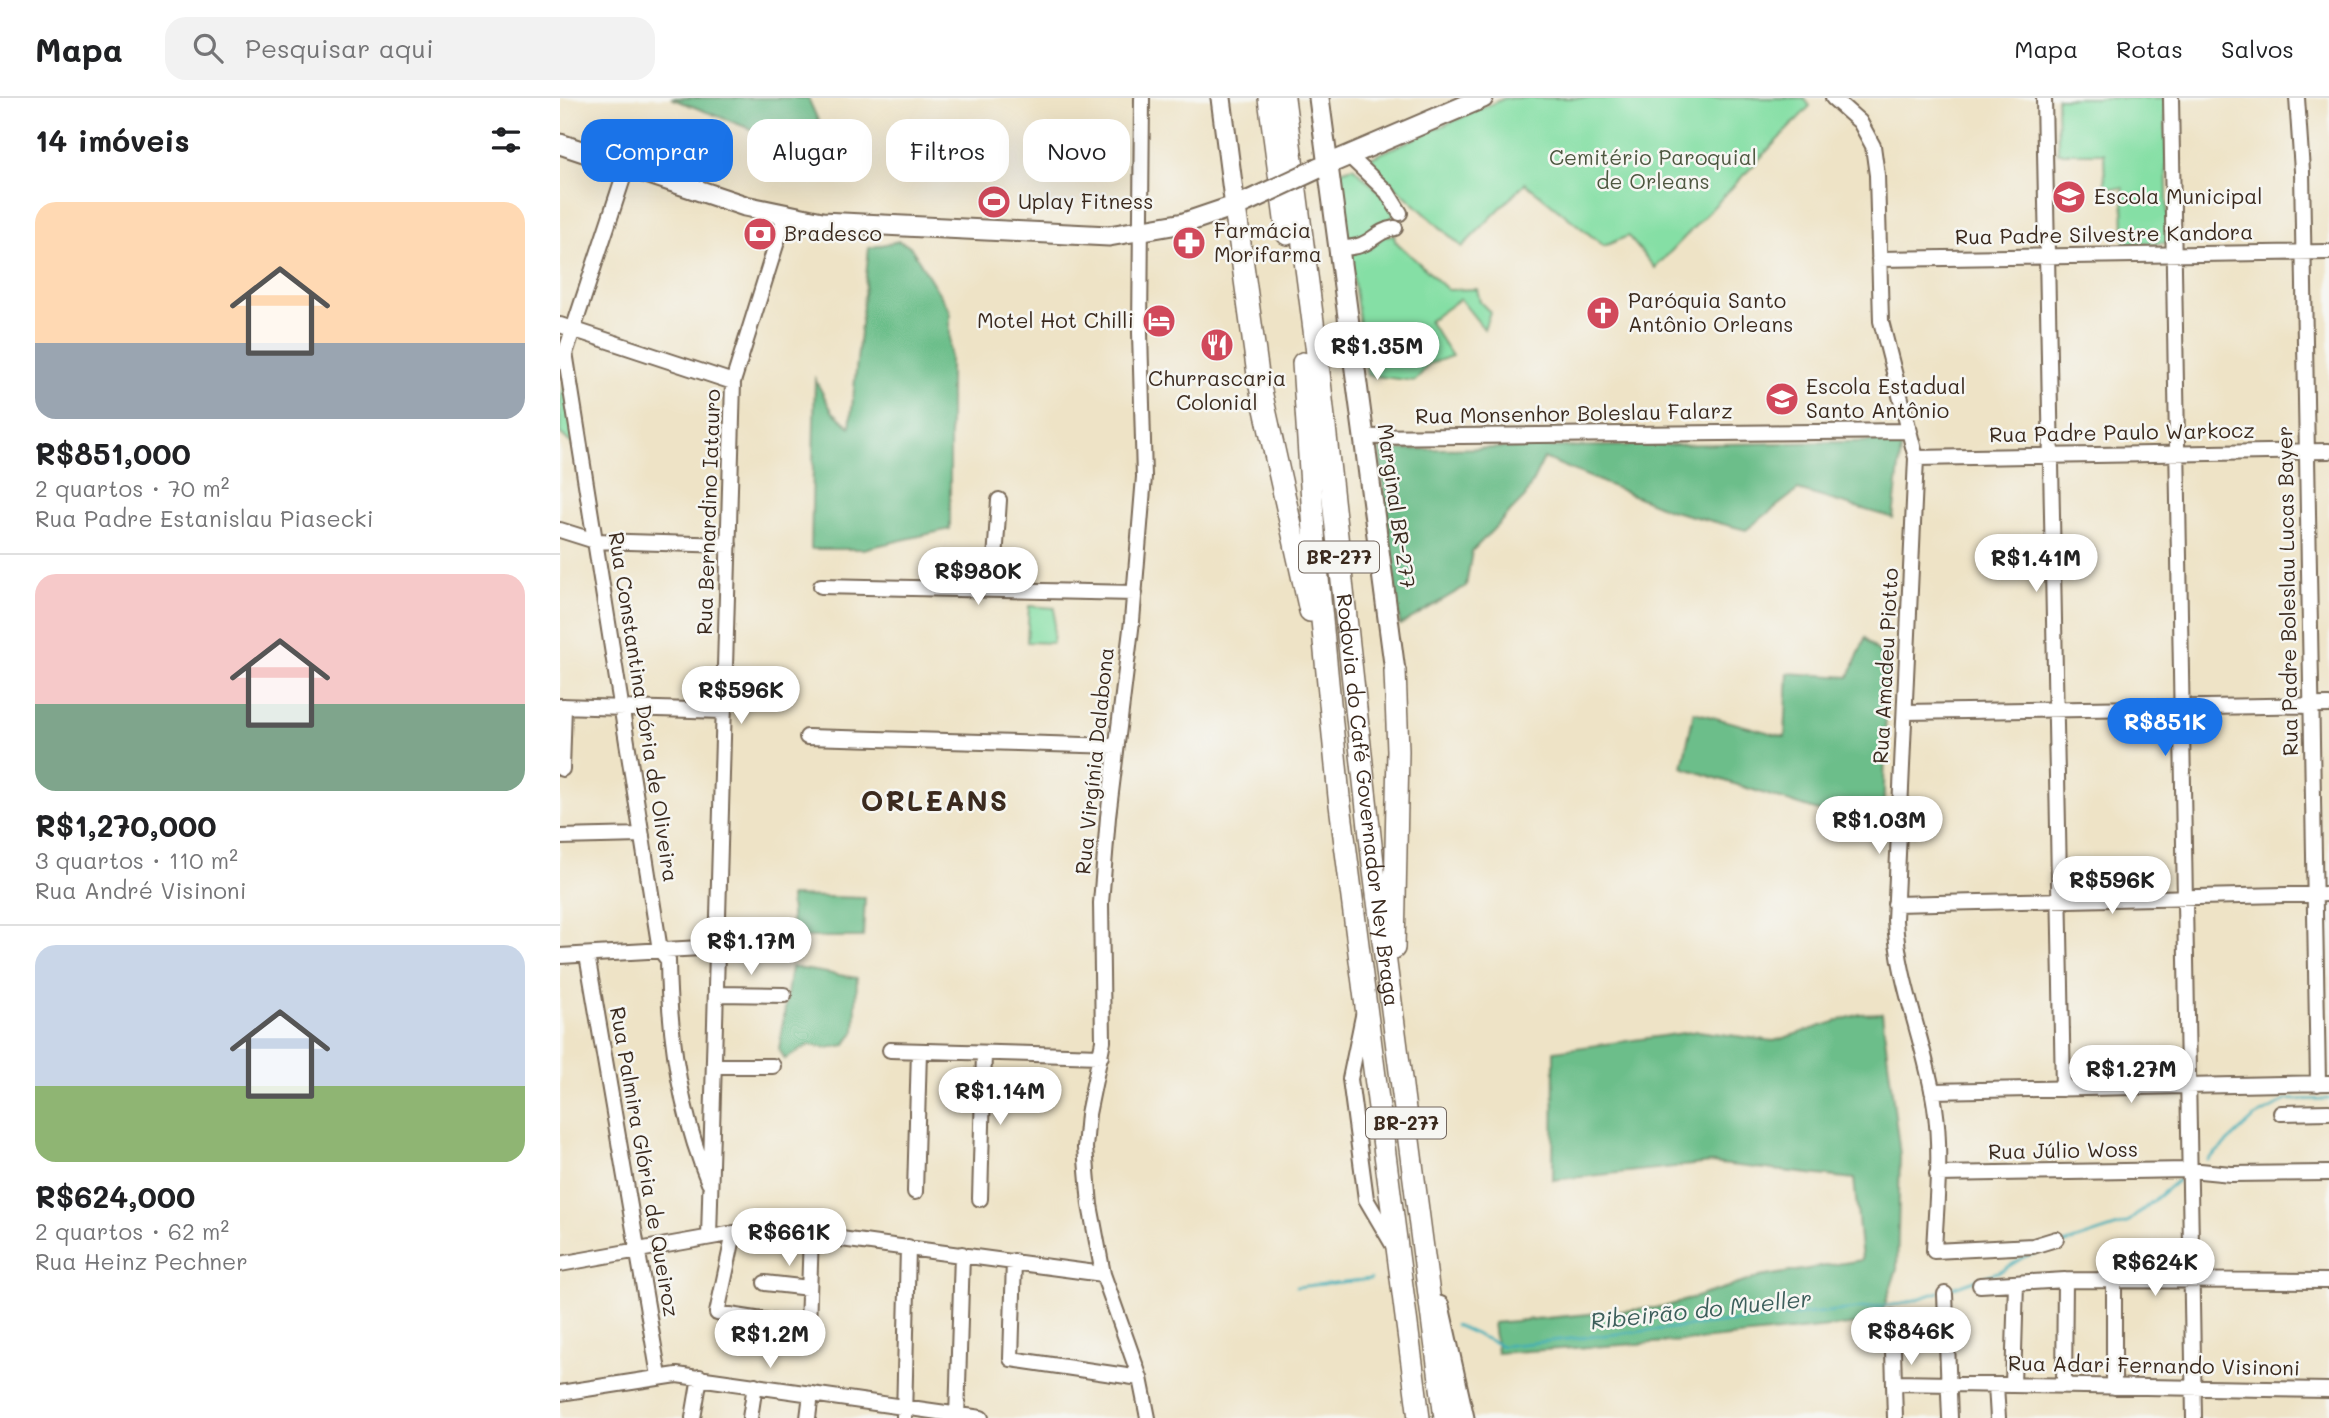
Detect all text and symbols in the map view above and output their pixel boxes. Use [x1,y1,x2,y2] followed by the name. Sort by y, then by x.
[165,17,655,80] search box
[35,27,123,70] text: Mapa
[189,29,227,67] icon: search
[245,31,434,65] text: Pesquisar aqui
[2014,33,2078,64] text: Mapa
[2116,33,2183,64] text: Rotas
[2221,33,2294,64] text: Salvos
[581,119,733,182] chip: Comprar
[747,119,872,182] chip: Alugar
[886,119,1009,182] chip: Filtros
[1023,119,1130,182] chip: Novo
[35,120,190,160] text: 14 imóveis
[487,121,525,159] icon: filters
[1549,143,1757,194] park label: Cemitério Paroquial de Orleans
[2050,178,2088,216] school or university icon: Escola Municipal
[2094,182,2262,209] place label: Escola Municipal
[975,183,1013,221] sports icon: Uplay Fitness
[1018,187,1153,214] place label: Uplay Fitness
[741,215,779,253] bank icon: Bradesco
[1214,216,1322,267] place label: Farmácia Morifarma
[1955,217,2253,250] street label: Rua Padre Silvestre Kandora
[784,219,882,246] place label: Bradesco
[1170,224,1208,262] pharmacy icon: Farmácia Morifarma
[217,248,343,374] icon: home
[1628,286,1793,337] place label: Paróquia Santo Antônio Orleans
[1584,294,1622,332] church icon: Paróquia Santo Antônio Orleans
[1140,302,1178,340] hotel icon: Motel Hot Chilli
[977,306,1134,333] place label: Motel Hot Chilli
[1312,322,1442,382] pin: R$1.35M
[1198,326,1236,364] restaurant icon: Churrascaria Colonial
[1330,330,1424,360] text: R$1.35M
[1148,364,1286,415] place label: Churrascaria Colonial
[1806,372,1966,423] place label: Escola Estadual Santo Antônio
[1763,380,1801,418] school or university icon: Escola Estadual Santo Antônio
[690,388,725,635] street label: Rua Bernardino Iatauro
[1415,396,1733,429] street label: Rua Monsenhor Boleslau Falarz
[1989,416,2255,447] street label: Rua Padre Paulo Warkocz
[1373,422,1422,590] street label: Marginal BR-277
[2270,426,2303,756] street label: Rua Padre Boleslau Lucas Bayer
[35,433,191,473] text: R$851,000
[35,473,229,503] text: 2 quartos · 70 m²
[35,503,374,533] text: Rua Padre Estanislau Piasecki
[603,530,686,884] street label: Rua Constantina Dória de Oliveira
[1971,534,2101,594] pin: R$1.41M
[1299,542,1379,572] road number: BR-277
[1991,542,2081,572] text: R$1.41M
[921,547,1035,607] pin: R$980K
[934,555,1022,585] text: R$980K
[1866,567,1903,765] street label: Rua Amadeu Piotto
[1331,592,1406,1008] street label: Rodovia do Café Governador Ney Braga
[217,620,343,746] icon: home
[1068,646,1119,876] street label: Rua Virgínia Dalabona
[684,666,798,726] pin: R$596K
[698,674,784,704] text: R$596K
[2108,698,2222,758] pin: R$851K
[2123,706,2207,736] text: R$851K
[861,782,1009,818] district label: ORLEANS
[1814,796,1944,856] pin: R$1.03M
[1832,804,1926,834] text: R$1.03M
[35,805,217,845] text: R$1,270,000
[35,845,238,875] text: 3 quartos · 110 m²
[2055,856,2169,916] pin: R$596K
[2069,864,2155,894] text: R$596K
[35,875,247,905] text: Rua André Visinoni
[686,918,816,977] pin: R$1.17M
[706,925,796,955] text: R$1.17M
[217,991,343,1117] icon: home
[605,1005,686,1319] street label: Rua Palmira Glória de Queiroz
[2066,1046,2196,1105] pin: R$1.27M
[2085,1053,2177,1083] text: R$1.27M
[935,1068,1065,1127] pin: R$1.14M
[955,1075,1045,1105] text: R$1.14M
[1366,1107,1446,1138] road number: BR-277
[1988,1135,2138,1164] street label: Rua Júlio Woss
[35,1176,195,1216] text: R$624,000
[732,1208,846,1268] pin: R$661K
[35,1216,229,1246] text: 2 quartos · 62 m²
[747,1216,831,1246] text: R$661K
[2098,1238,2212,1298] pin: R$624K
[35,1246,248,1276] text: Rua Heinz Pechner
[2112,1246,2198,1276] text: R$624K
[1589,1282,1813,1336] water label: Ribeirão do Mueller
[1854,1308,1968,1367] pin: R$846K
[713,1310,827,1370] pin: R$1.2M
[1867,1315,1955,1345] text: R$846K
[731,1318,809,1348] text: R$1.2M
[2008,1348,2300,1381] street label: Rua Adari Fernando Visinoni

